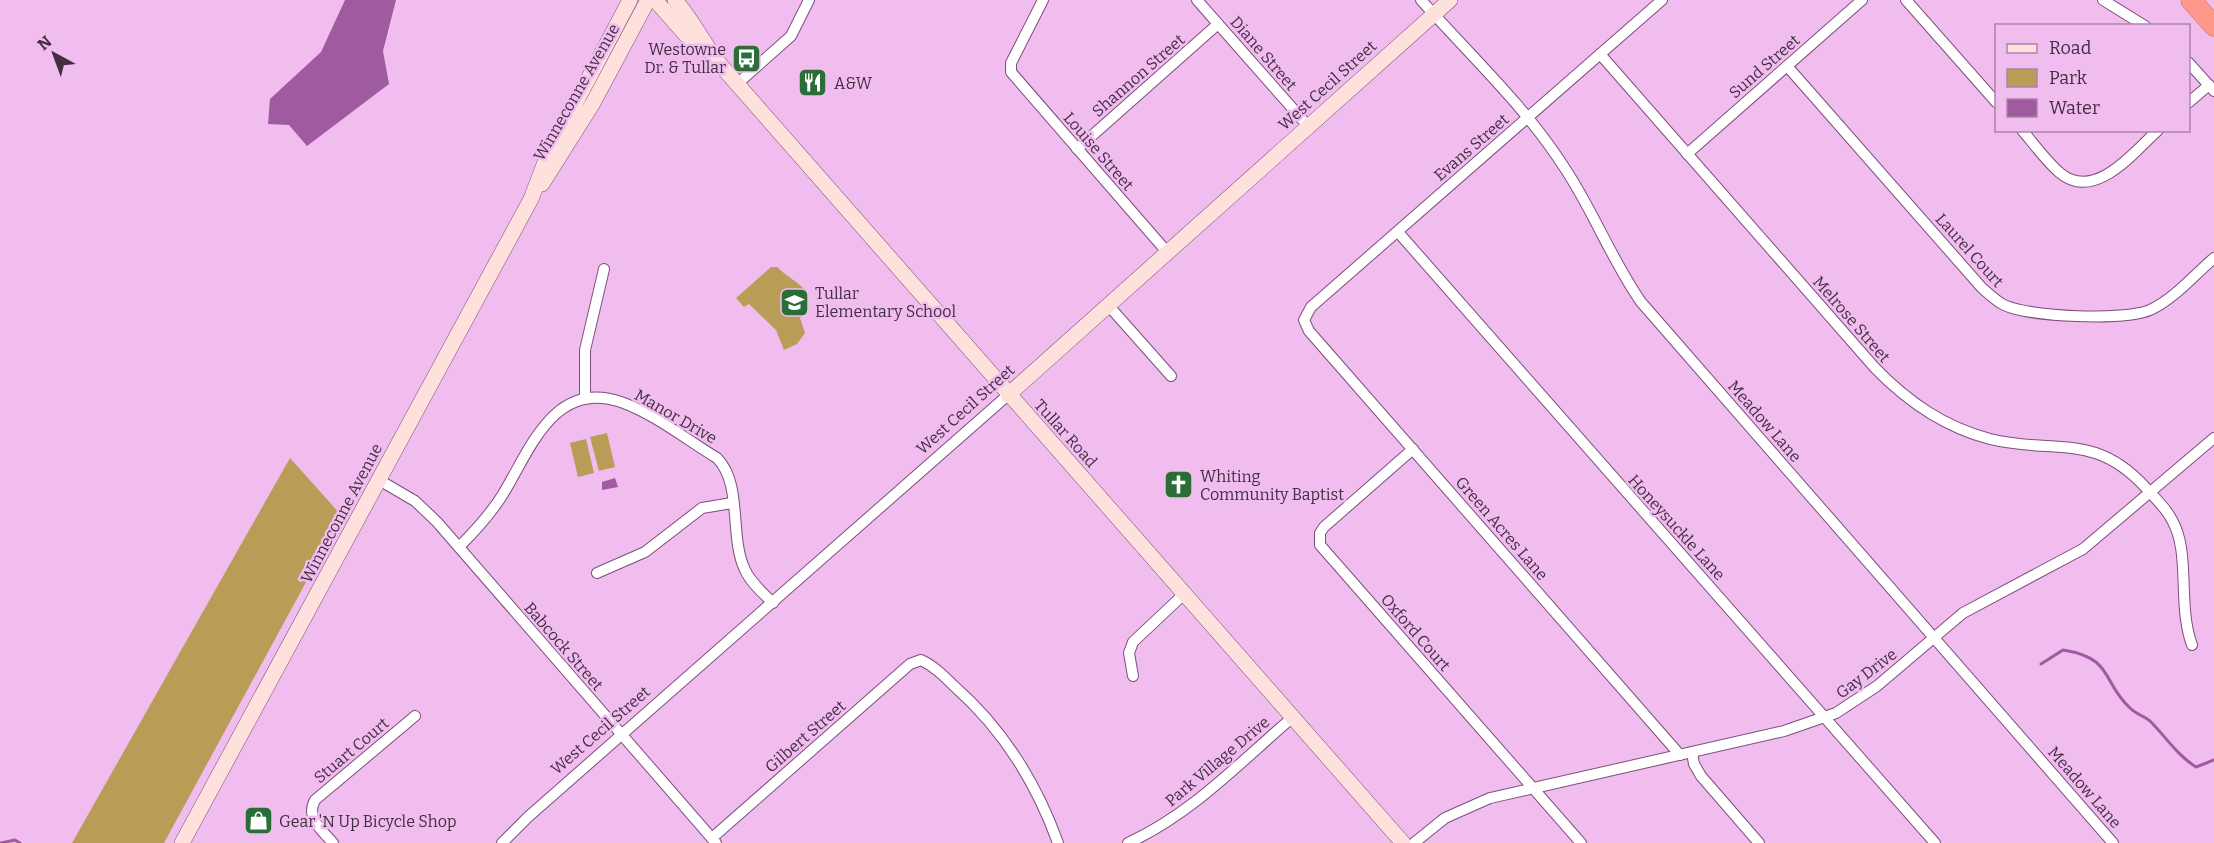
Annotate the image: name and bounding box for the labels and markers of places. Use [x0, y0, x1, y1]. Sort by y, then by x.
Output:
place label: Westowne Dr. & Tullar [644, 40, 726, 77]
bus stop icon: Westowne Dr. & Tullar [731, 42, 763, 74]
restaurant icon: A&W [797, 67, 829, 99]
place label: A&W [834, 74, 873, 93]
place label: Tullar Elementary School [815, 284, 956, 321]
school or university icon: Tullar Elementary School [778, 286, 810, 318]
place label: Whiting Community Baptist [1200, 467, 1344, 504]
church icon: Whiting Community Baptist [1163, 469, 1195, 501]
shop icon: Gear 'N Up Bicycle Shop [242, 805, 274, 837]
place label: Gear 'N Up Bicycle Shop [279, 812, 456, 831]

